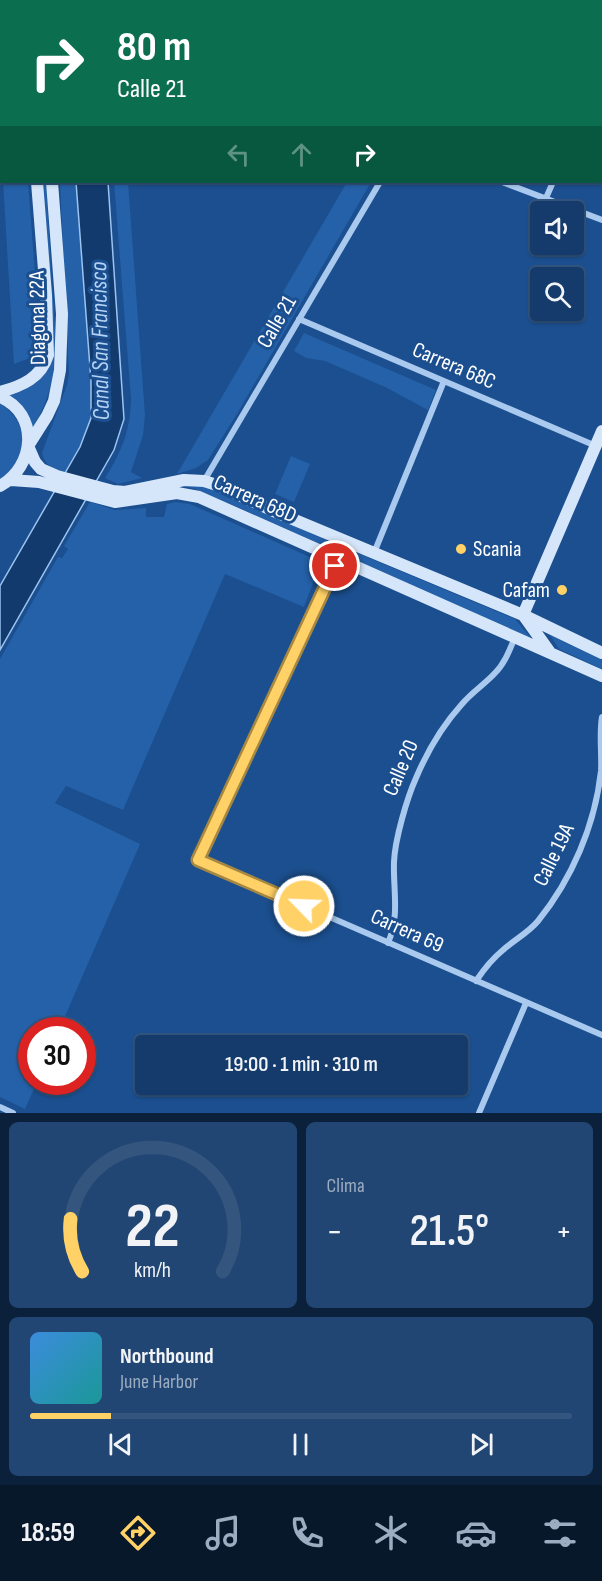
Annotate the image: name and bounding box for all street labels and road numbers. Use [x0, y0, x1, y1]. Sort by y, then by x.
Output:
street label: Diagonal 22A [24, 270, 52, 365]
street label: Calle 21 [251, 291, 303, 353]
street label: Carrera 68C [408, 336, 500, 396]
street label: Carrera 68D [209, 469, 301, 529]
street label: Calle 20 [377, 736, 425, 800]
street label: Calle 19A [527, 819, 581, 891]
street label: Carrera 69 [366, 903, 448, 959]

